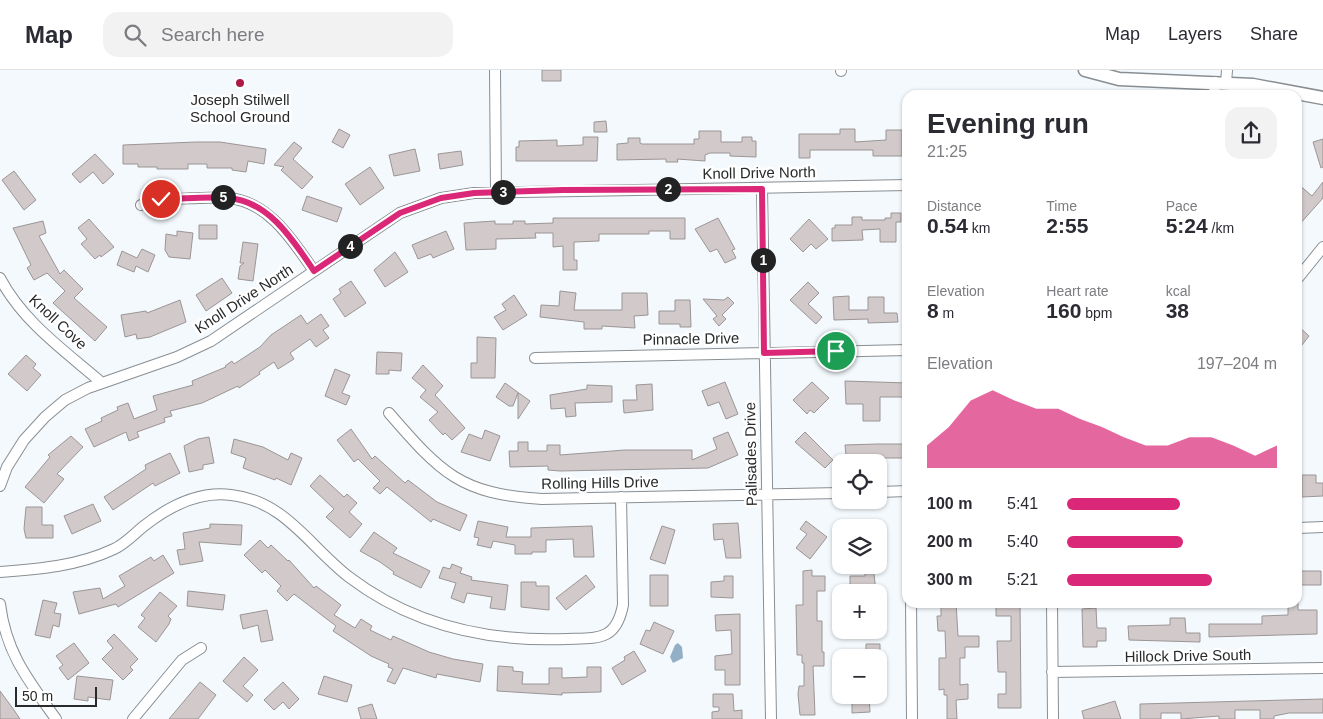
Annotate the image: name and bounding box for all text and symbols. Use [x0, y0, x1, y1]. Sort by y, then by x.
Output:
search box [103, 12, 453, 57]
text: Map [25, 21, 73, 48]
icon: search [121, 21, 149, 49]
text: Search here [161, 24, 265, 45]
text: Map [1105, 24, 1140, 44]
text: Layers [1168, 24, 1222, 44]
text: Share [1250, 24, 1298, 44]
marker: Joseph Stilwell School Ground [234, 77, 246, 89]
place label: Joseph Stilwell School Ground [190, 91, 290, 125]
button: share [1225, 107, 1277, 159]
text: Evening run [927, 108, 1089, 139]
text: 21:25 [927, 143, 967, 160]
street label: Knoll Drive North [702, 163, 816, 182]
pin: 2 [656, 176, 680, 202]
pin [140, 178, 182, 220]
pin: 3 [490, 180, 516, 204]
text: 2 [665, 181, 672, 197]
pin: 5 [210, 184, 236, 210]
text: 3 [500, 184, 507, 200]
icon: check [147, 185, 175, 213]
text: 5 [220, 189, 227, 205]
text: Distance [927, 198, 981, 214]
text: Time [1046, 198, 1077, 214]
text: Pace [1166, 198, 1198, 214]
text: 0.54 [927, 214, 968, 237]
text: 2:55 [1046, 214, 1088, 237]
text: 5:24 [1166, 214, 1208, 237]
text: km [968, 220, 990, 236]
text: /km [1208, 220, 1234, 236]
pin: 4 [338, 234, 362, 258]
text: 4 [347, 238, 354, 254]
pin: 1 [750, 248, 776, 272]
text: 1 [760, 252, 767, 268]
street label: Knoll Drive North [192, 261, 296, 337]
text: Elevation [927, 283, 985, 299]
text: Heart rate [1046, 283, 1109, 299]
text: kcal [1166, 283, 1191, 299]
street label: Knoll Cove [26, 291, 91, 353]
text: 8 [927, 299, 939, 322]
text: 160 [1046, 299, 1081, 322]
text: 38 [1166, 299, 1189, 322]
text: m [939, 305, 954, 321]
text: bpm [1081, 305, 1113, 321]
street label: Pinnacle Drive [642, 329, 739, 348]
pin [815, 330, 857, 372]
icon: arrive [822, 337, 850, 365]
text: Elevation [927, 355, 993, 372]
text: 197–204 m [1197, 355, 1277, 372]
street label: Palisades Drive [741, 402, 760, 506]
map controls [832, 454, 887, 704]
button: locate [832, 454, 887, 509]
street label: Rolling Hills Drive [541, 473, 659, 492]
text: 100 m [927, 495, 972, 512]
text: 5:41 [1007, 495, 1038, 512]
button: layers [832, 519, 887, 574]
text: 200 m [927, 533, 972, 550]
text: 5:40 [1007, 533, 1038, 550]
text: 300 m [927, 571, 972, 588]
text: 5:21 [1007, 571, 1038, 588]
button: + [832, 584, 887, 639]
street label: Hillock Drive South [1124, 646, 1251, 665]
button: − [832, 649, 887, 704]
scale bar [15, 684, 98, 707]
text: 50 m [22, 688, 53, 704]

